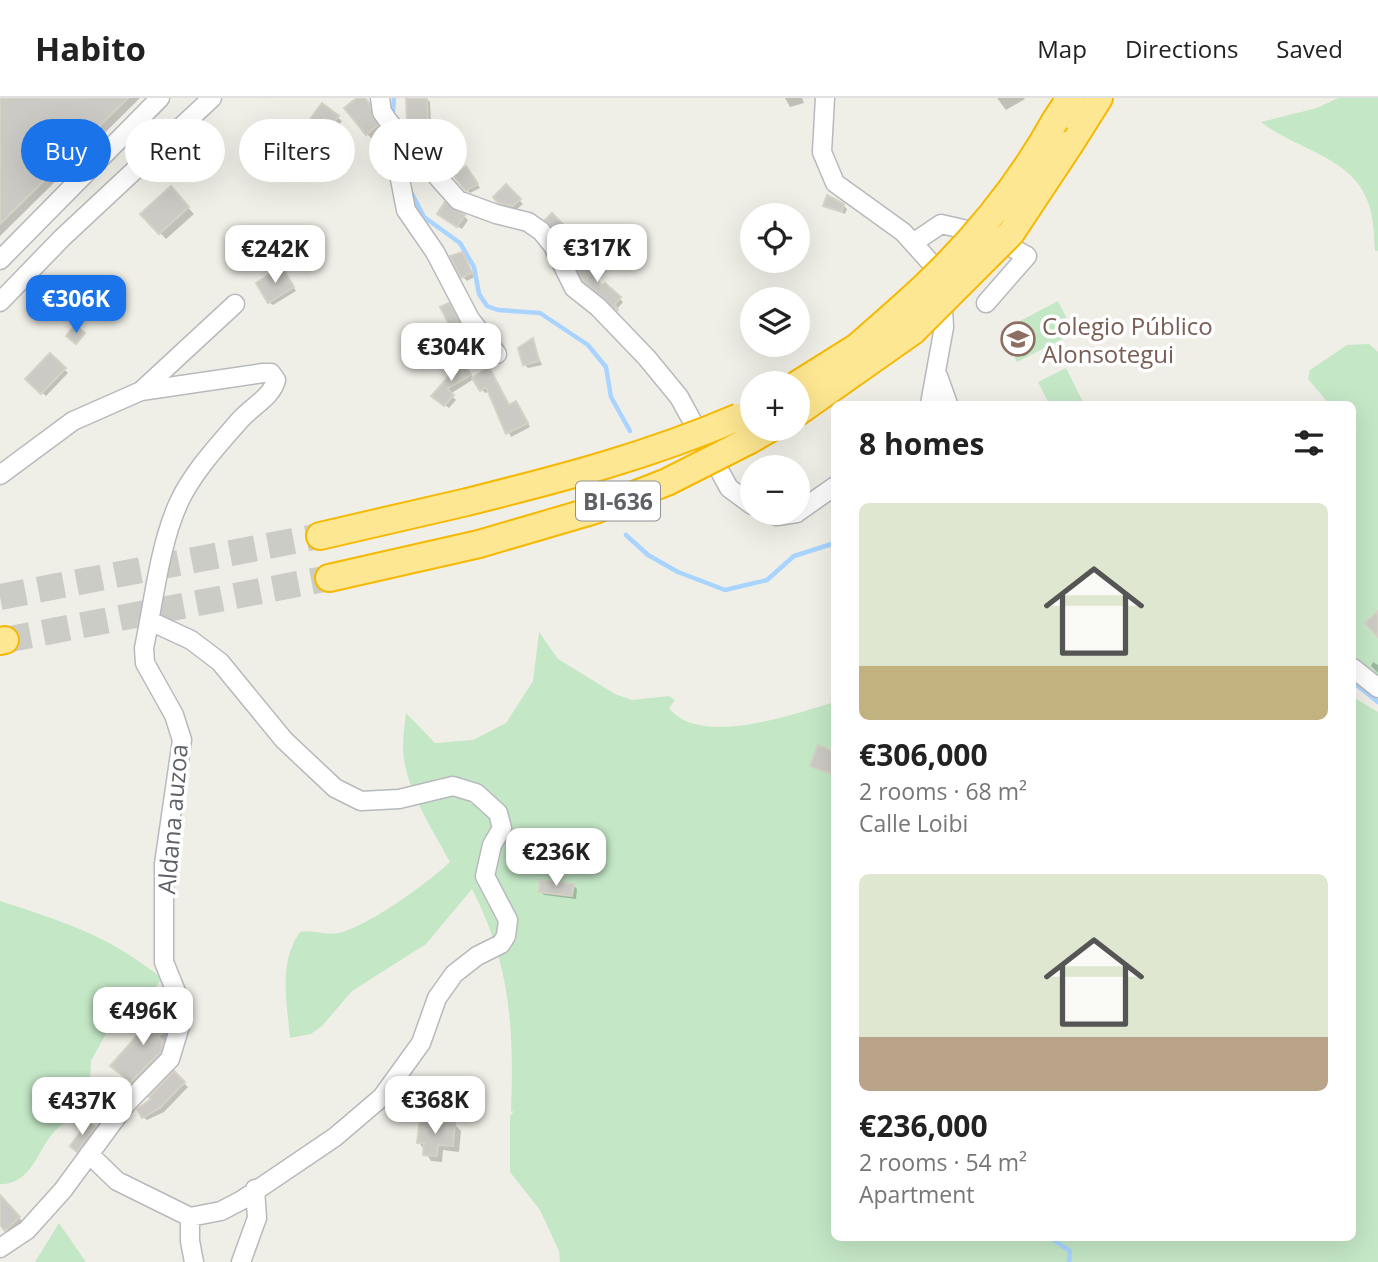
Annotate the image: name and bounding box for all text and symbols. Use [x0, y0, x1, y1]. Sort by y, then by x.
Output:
text: Habito [35, 26, 146, 71]
text: Map [1037, 32, 1087, 65]
text: Directions [1125, 32, 1238, 65]
text: Saved [1276, 32, 1343, 65]
chip: Buy [21, 119, 111, 182]
chip: Rent [125, 119, 225, 182]
chip: Filters [239, 119, 355, 182]
chip: New [369, 119, 467, 182]
map controls [740, 203, 810, 525]
button: locate [740, 203, 810, 273]
pin: €317K [548, 225, 646, 284]
pin: €242K [226, 226, 324, 285]
text: €317K [563, 231, 631, 263]
text: €242K [241, 232, 309, 264]
pin: €306K [27, 275, 125, 335]
text: €306K [42, 282, 110, 314]
button: layers [740, 287, 810, 357]
place label: Colegio Público Alonsotegui [1042, 309, 1213, 370]
school or university icon: Colegio Público Alonsotegui [999, 320, 1037, 358]
pin: €304K [402, 324, 500, 383]
text: €304K [417, 330, 485, 362]
button: + [740, 371, 810, 441]
text: 8 homes [859, 423, 984, 464]
icon: filters [1290, 424, 1328, 462]
button: − [740, 455, 810, 525]
road number: BI-636 [576, 482, 660, 520]
icon: home [1031, 548, 1157, 674]
text: €306,000 [859, 734, 988, 775]
street label: Aldana auzoa [149, 743, 195, 895]
text: 2 rooms · 68 m² [859, 775, 1027, 807]
text: Calle Loibi [859, 807, 968, 839]
pin: €236K [507, 828, 605, 888]
text: €236K [522, 835, 590, 867]
icon: home [1031, 919, 1157, 1045]
pin: €496K [94, 988, 192, 1047]
text: €496K [109, 994, 177, 1026]
pin: €368K [386, 1076, 484, 1136]
pin: €437K [33, 1077, 131, 1137]
text: €368K [401, 1083, 469, 1115]
text: €437K [48, 1084, 116, 1116]
text: €236,000 [859, 1105, 988, 1146]
text: 2 rooms · 54 m² [859, 1146, 1027, 1178]
text: Apartment [859, 1178, 975, 1210]

